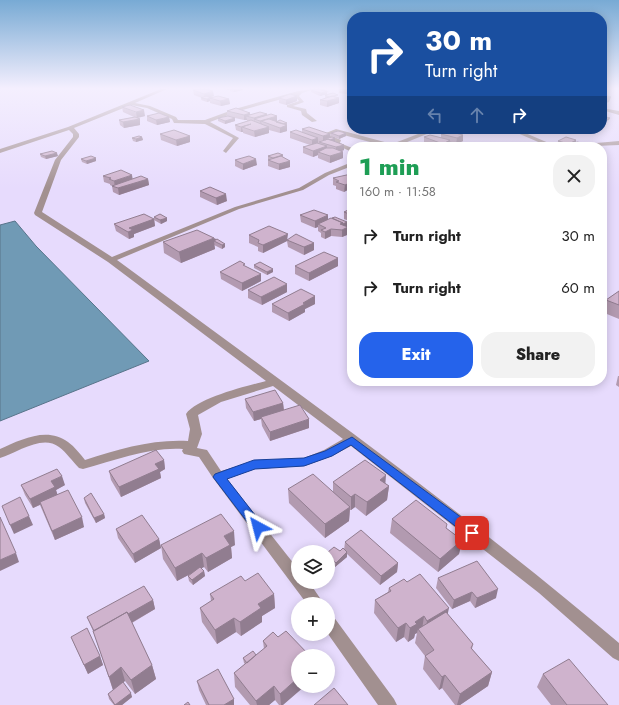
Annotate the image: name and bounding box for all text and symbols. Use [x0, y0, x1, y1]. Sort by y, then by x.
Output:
text: 30 m [425, 20, 492, 61]
icon: right [359, 28, 411, 80]
text: Turn right [425, 58, 497, 84]
icon: left [424, 104, 446, 126]
icon: ahead [466, 104, 488, 126]
icon: right [508, 104, 530, 126]
text: 1 min [359, 149, 420, 184]
button: close [553, 155, 595, 197]
text: 160 m · 11:58 [359, 182, 436, 201]
icon: right [359, 225, 381, 247]
text: Turn right [393, 225, 461, 247]
text: 30 m [562, 225, 595, 247]
icon: right [359, 277, 381, 299]
text: Turn right [393, 277, 461, 299]
text: 60 m [561, 277, 595, 299]
button: Exit [359, 332, 473, 378]
button: Share [481, 332, 595, 378]
position arrow [237, 506, 279, 548]
pin [455, 516, 489, 550]
icon: arrive [461, 522, 483, 544]
map controls [291, 545, 335, 693]
button: layers [291, 545, 335, 589]
button: + [291, 597, 335, 641]
button: − [291, 649, 335, 693]

